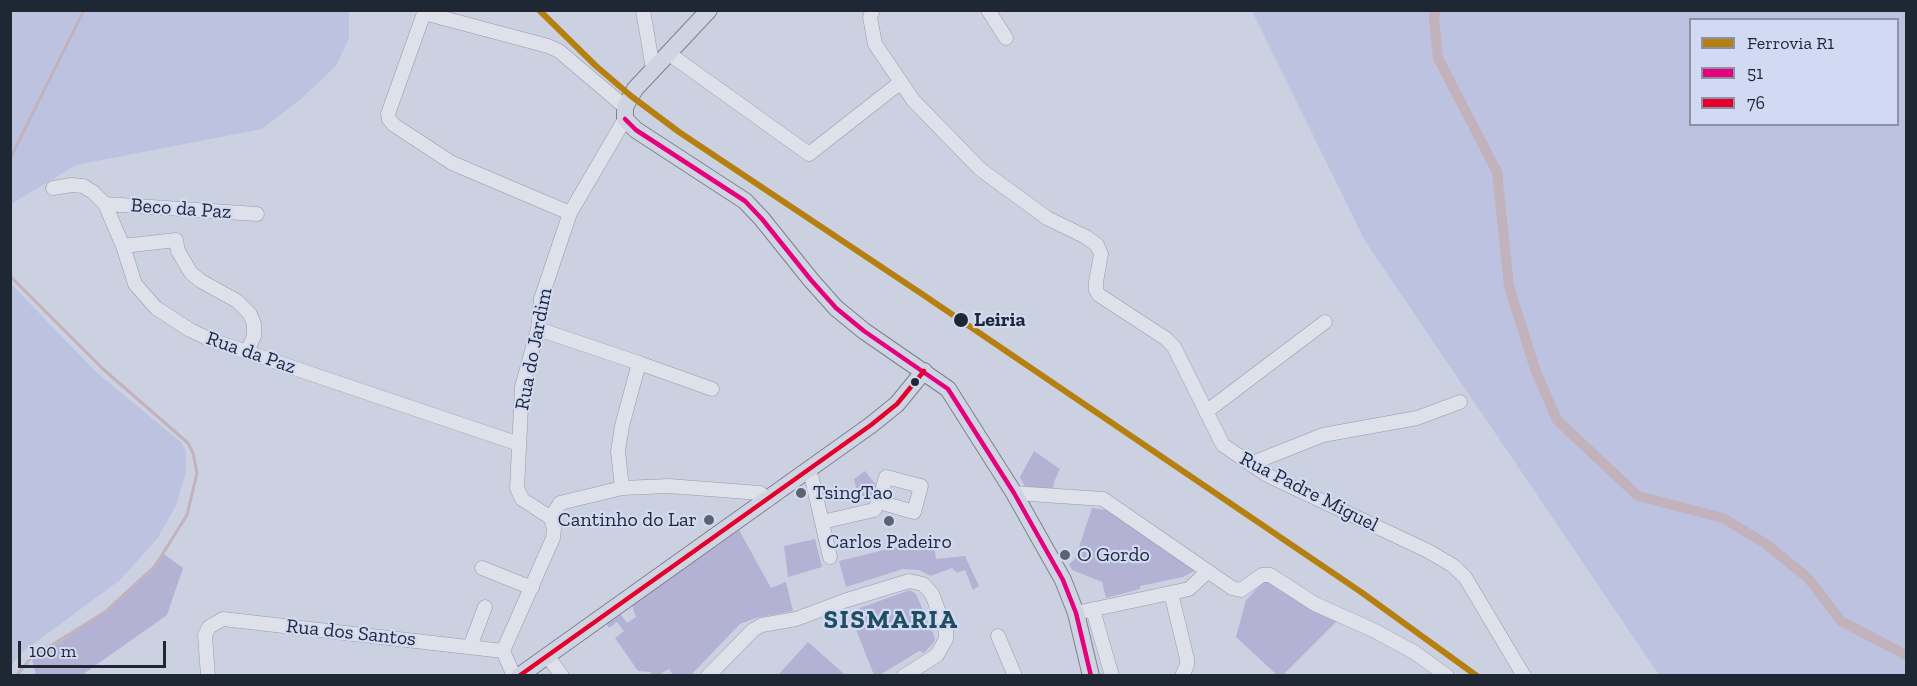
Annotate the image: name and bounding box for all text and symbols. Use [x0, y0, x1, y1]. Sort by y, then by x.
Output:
legend [1689, 18, 1899, 126]
text: Ferrovia R1 [1747, 32, 1834, 54]
text: 51 [1747, 62, 1763, 84]
text: 76 [1747, 92, 1765, 114]
street label: Beco da Paz [130, 194, 232, 224]
street label: Rua do Jardim [510, 286, 558, 412]
place label: Leiria [974, 308, 1026, 332]
marker: Leiria [952, 311, 970, 329]
street label: Rua da Paz [203, 326, 299, 380]
unlabelled marker [909, 376, 921, 388]
street label: Rua Padre Miguel [1236, 447, 1382, 537]
place label: TsingTao [813, 481, 893, 505]
marker: TsingTao [794, 486, 808, 500]
place label: Cantinho do Lar [558, 508, 697, 532]
marker: Cantinho do Lar [702, 513, 716, 527]
marker: Carlos Padeiro [882, 514, 896, 528]
place label: Carlos Padeiro [826, 530, 952, 554]
place label: O Gordo [1077, 543, 1150, 567]
marker: O Gordo [1058, 548, 1072, 562]
district label: SISMARIA [824, 605, 958, 637]
street label: Rua dos Santos [285, 614, 417, 652]
scale bar [21, 629, 170, 667]
text: 100 m [29, 640, 76, 662]

